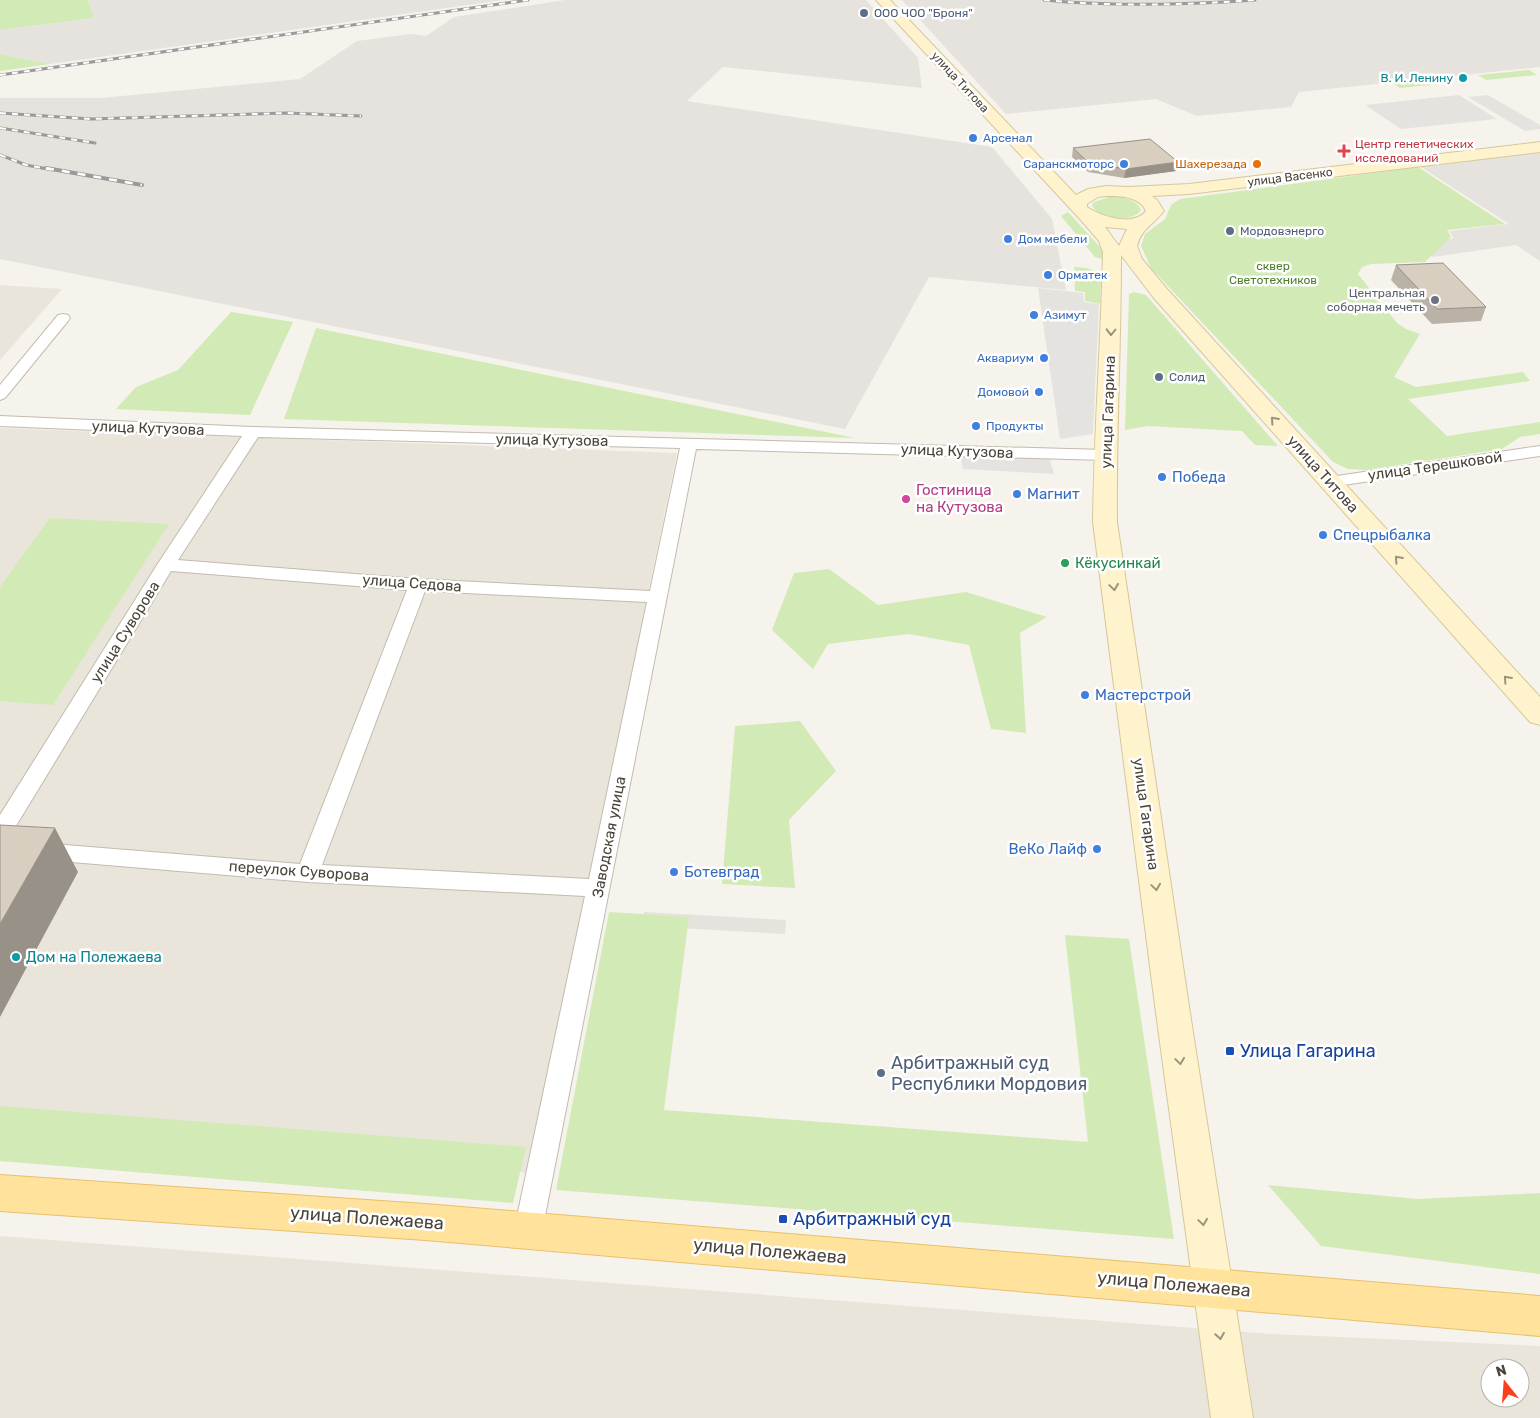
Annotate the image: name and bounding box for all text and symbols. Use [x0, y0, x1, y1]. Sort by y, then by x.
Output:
place label: ООО ЧОО "Броня" [874, 6, 973, 20]
marker: ООО ЧОО "Броня" [858, 7, 870, 19]
street label: улица Титова [928, 49, 992, 115]
place label: В. И. Ленину [1381, 71, 1453, 85]
marker: В. И. Ленину [1457, 72, 1469, 84]
place label: Арсенал [983, 131, 1032, 145]
marker: Арсенал [967, 132, 979, 144]
place label: Центр генетических исследований [1355, 137, 1474, 165]
marker: Центр генетических исследований [1337, 144, 1351, 158]
place label: Саранскмоторс [1023, 157, 1114, 171]
place label: Шахерезада [1175, 157, 1247, 171]
marker: Саранскмоторс [1118, 158, 1130, 170]
marker: Шахерезада [1251, 158, 1263, 170]
street label: улица Васенко [1247, 165, 1334, 189]
place label: Мордовэнерго [1240, 224, 1324, 238]
marker: Мордовэнерго [1224, 225, 1236, 237]
place label: Дом мебели [1018, 232, 1087, 246]
marker: Дом мебели [1002, 233, 1014, 245]
park label: сквер Светотехников [1229, 259, 1317, 287]
place label: Орматек [1058, 268, 1108, 282]
marker: Орматек [1042, 269, 1054, 281]
place label: Центральная соборная мечеть [1327, 286, 1425, 314]
marker: Центральная соборная мечеть [1429, 294, 1441, 306]
place label: Азимут [1044, 308, 1086, 322]
marker: Азимут [1028, 309, 1040, 321]
one-way arrow [1106, 328, 1116, 336]
place label: Аквариум [977, 351, 1034, 365]
marker: Аквариум [1038, 352, 1050, 364]
street label: улица Гагарина [1097, 355, 1119, 469]
place label: Солид [1169, 370, 1205, 384]
marker: Солид [1153, 371, 1165, 383]
place label: Домовой [978, 385, 1029, 399]
marker: Домовой [1033, 386, 1045, 398]
street label: улица Кутузова [91, 417, 205, 439]
one-way arrow [1271, 417, 1280, 426]
place label: Продукты [986, 419, 1043, 433]
marker: Продукты [970, 420, 982, 432]
street label: улица Кутузова [495, 430, 609, 450]
street label: улица Титова [1284, 432, 1362, 516]
street label: улица Кутузова [900, 440, 1014, 462]
street label: улица Терешковой [1367, 448, 1503, 484]
place label: Победа [1172, 468, 1226, 486]
marker: Победа [1156, 471, 1168, 483]
place label: Гостиница на Кутузова [916, 481, 1003, 516]
place label: Магнит [1027, 485, 1080, 503]
marker: Магнит [1011, 488, 1023, 500]
marker: Гостиница на Кутузова [900, 493, 912, 505]
place label: Спецрыбалка [1333, 526, 1431, 544]
marker: Спецрыбалка [1317, 529, 1329, 541]
place label: Кёкусинкай [1075, 554, 1161, 572]
one-way arrow [1395, 555, 1404, 564]
marker: Кёкусинкай [1059, 557, 1071, 569]
street label: улица Седова [362, 571, 462, 595]
street label: улица Суворова [87, 578, 163, 686]
one-way arrow [1109, 583, 1119, 592]
one-way arrow [1504, 675, 1513, 684]
place label: Мастерстрой [1095, 686, 1191, 704]
marker: Мастерстрой [1079, 689, 1091, 701]
street label: улица Гагарина [1129, 757, 1163, 871]
street label: Заводская улица [588, 775, 630, 899]
place label: ВеКо Лайф [1008, 840, 1087, 858]
marker: ВеКо Лайф [1091, 843, 1103, 855]
street label: переулок Суворова [228, 857, 370, 885]
place label: Ботевград [684, 863, 759, 881]
marker: Ботевград [668, 866, 680, 878]
one-way arrow [1150, 883, 1161, 891]
place label: Дом на Полежаева [26, 948, 162, 966]
marker: Дом на Полежаева [10, 951, 22, 963]
place label: Улица Гагарина [1240, 1040, 1376, 1062]
marker: Улица Гагарина [1224, 1045, 1236, 1057]
place label: Арбитражный суд Республики Мордовия [891, 1052, 1087, 1095]
one-way arrow [1174, 1057, 1185, 1065]
marker: Арбитражный суд Республики Мордовия [875, 1067, 887, 1079]
street label: улица Полежаева [289, 1202, 445, 1234]
place label: Арбитражный суд [793, 1208, 951, 1230]
marker: Арбитражный суд [777, 1213, 789, 1225]
one-way arrow [1197, 1218, 1208, 1226]
street label: улица Полежаева [692, 1233, 848, 1269]
street label: улица Полежаева [1096, 1266, 1252, 1302]
one-way arrow [1214, 1331, 1224, 1340]
north arrow [1480, 1358, 1530, 1408]
text: N [1494, 1361, 1509, 1381]

